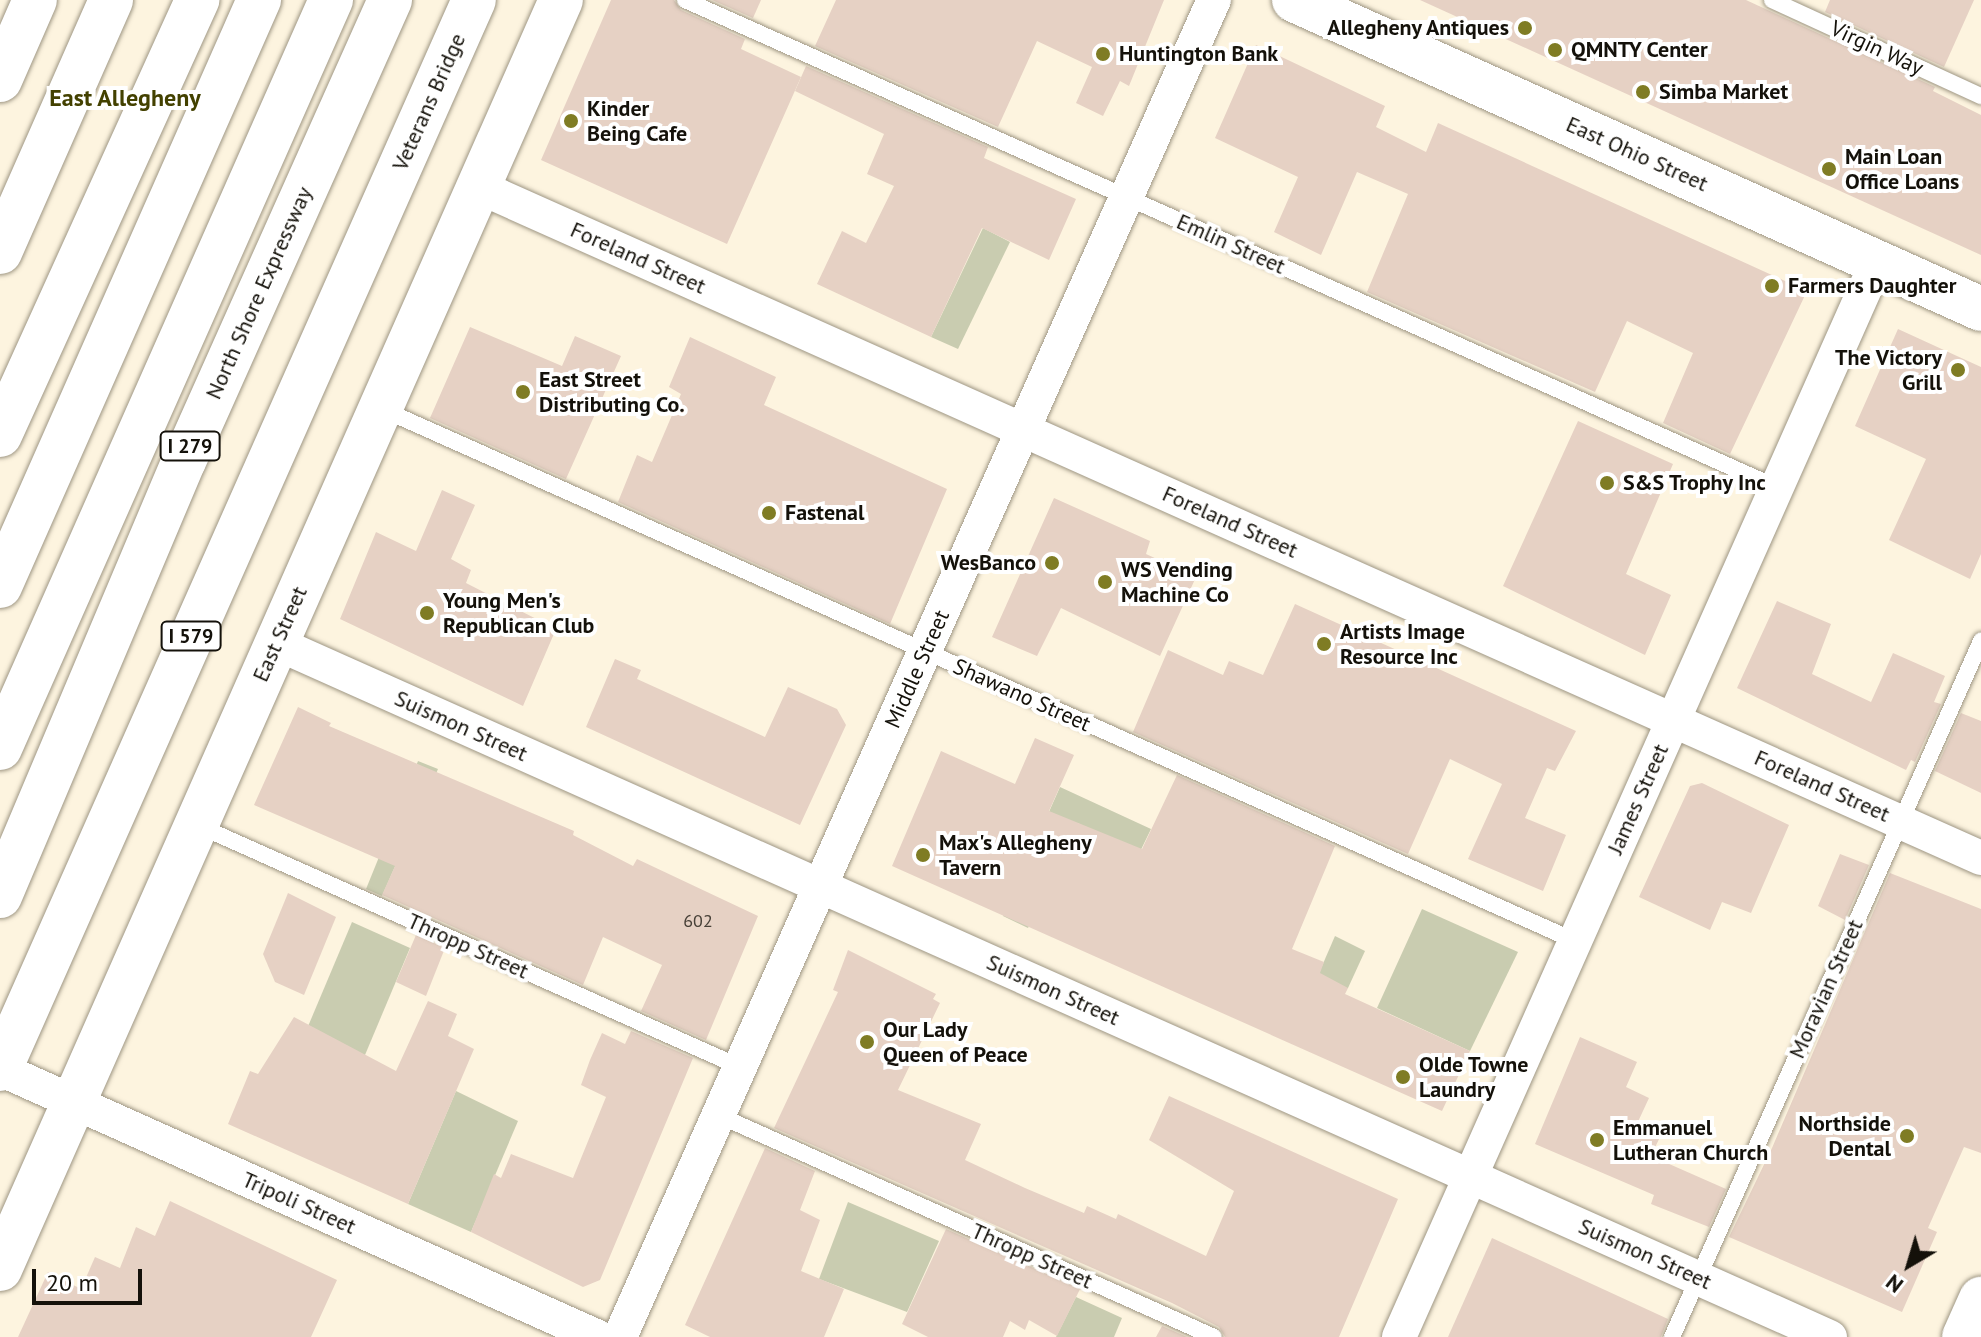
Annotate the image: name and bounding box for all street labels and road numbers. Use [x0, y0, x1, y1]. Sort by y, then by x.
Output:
street label: Virgin Way [1826, 15, 1928, 81]
street label: Veterans Bridge [387, 29, 471, 175]
street label: East Ohio Street [1562, 111, 1712, 197]
street label: North Shore Expressway [200, 183, 318, 403]
street label: Emlin Street [1173, 208, 1289, 280]
street label: Foreland Street [566, 216, 710, 300]
road number: I 279 [158, 430, 222, 462]
street label: Foreland Street [1158, 480, 1302, 564]
street label: East Street [247, 582, 313, 686]
street label: Middle Street [879, 606, 955, 732]
road number: I 579 [159, 620, 223, 652]
street label: Shawano Street [949, 653, 1095, 737]
street label: Suismon Street [391, 685, 531, 767]
street label: James Street [1602, 740, 1674, 858]
street label: Foreland Street [1750, 744, 1894, 828]
street label: Thropp Street [404, 908, 532, 984]
street label: Moravian Street [1784, 916, 1868, 1062]
street label: Suismon Street [983, 949, 1123, 1031]
street label: Tripoli Street [238, 1166, 360, 1240]
street label: Suismon Street [1575, 1213, 1715, 1295]
street label: Thropp Street [968, 1218, 1096, 1294]

